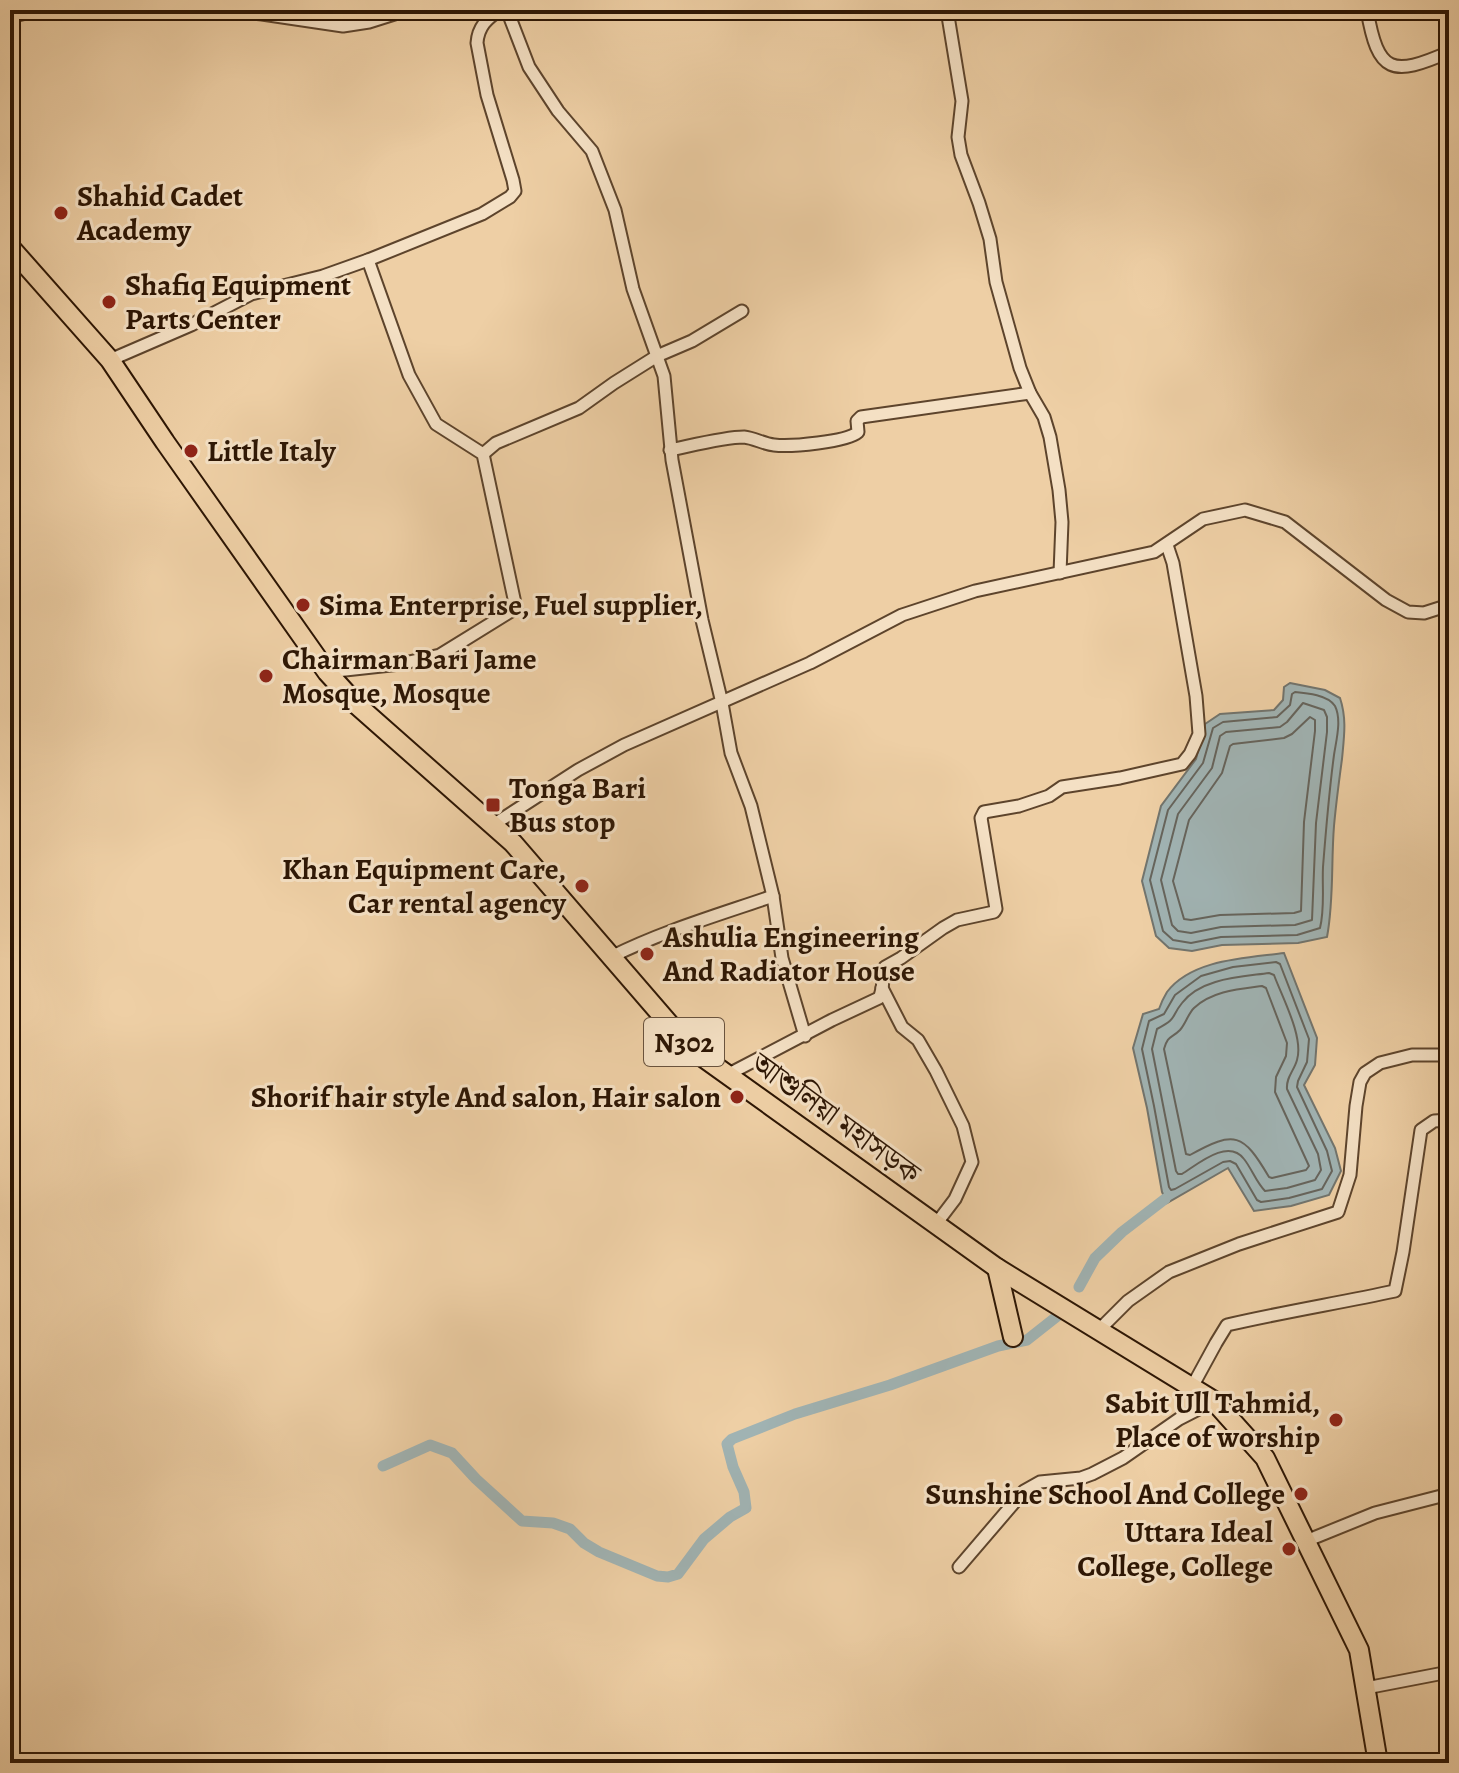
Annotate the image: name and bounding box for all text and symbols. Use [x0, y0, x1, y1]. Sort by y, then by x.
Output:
place label: Shahid Cadet Academy [76, 176, 243, 250]
marker: Shahid Cadet Academy [52, 204, 70, 222]
place label: Shafiq Equipment Parts Center [125, 265, 351, 339]
marker: Shafiq Equipment Parts Center [100, 293, 118, 311]
place label: Little Italy [207, 431, 337, 471]
marker: Little Italy [182, 442, 200, 460]
place label: Sima Enterprise, Fuel supplier, [319, 585, 703, 625]
marker: Sima Enterprise, Fuel supplier, [294, 596, 312, 614]
place label: Chairman Bari Jame Mosque, Mosque [282, 639, 537, 713]
marker: Chairman Bari Jame Mosque, Mosque [257, 667, 275, 685]
place label: Tonga Bari Bus stop [509, 768, 646, 842]
marker: Tonga Bari Bus stop [484, 796, 502, 814]
place label: Khan Equipment Care, Car rental agency [282, 849, 567, 923]
marker: Khan Equipment Care, Car rental agency [573, 877, 591, 895]
place label: Ashulia Engineering And Radiator House [662, 917, 920, 991]
marker: Ashulia Engineering And Radiator House [638, 945, 656, 963]
road number: N302 [644, 1018, 724, 1066]
street label: আশুলিয়া মহাসড়ক [743, 1043, 929, 1193]
place label: Shorif hair style And salon, Hair salon [251, 1077, 721, 1117]
marker: Shorif hair style And salon, Hair salon [728, 1088, 746, 1106]
place label: Sabit Ull Tahmid, Place of worship [1105, 1383, 1320, 1457]
marker: Sabit Ull Tahmid, Place of worship [1327, 1411, 1345, 1429]
place label: Sunshine School And College [925, 1474, 1285, 1514]
marker: Sunshine School And College [1292, 1485, 1310, 1503]
place label: Uttara Ideal College, College [1077, 1512, 1273, 1586]
marker: Uttara Ideal College, College [1280, 1540, 1298, 1558]

